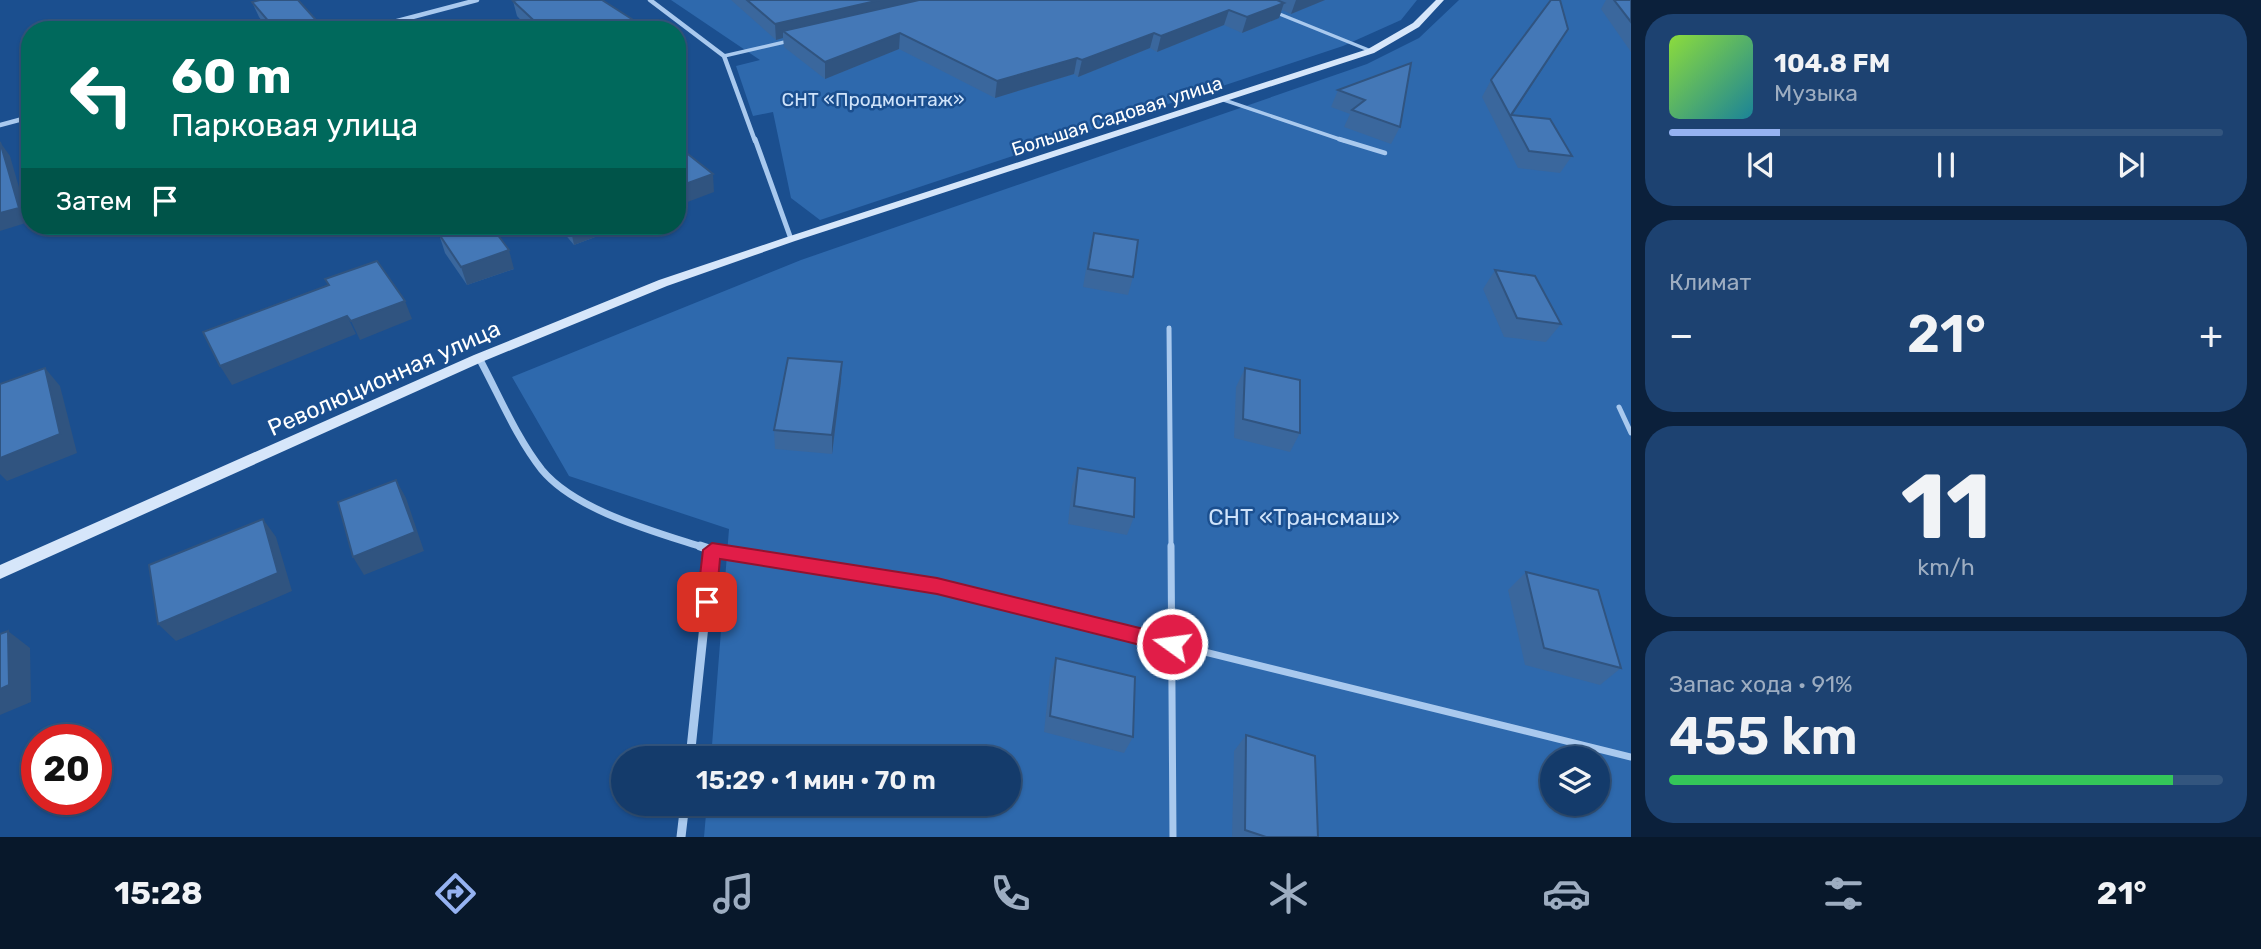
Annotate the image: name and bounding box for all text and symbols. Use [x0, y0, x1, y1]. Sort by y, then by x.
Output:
text: 60 m [171, 47, 292, 105]
text: 104.8 FM [1774, 48, 1890, 79]
icon: left [56, 49, 147, 140]
street label: Большая Садовая улица [1009, 71, 1225, 161]
text: Музыка [1774, 79, 1858, 107]
park label: СНТ «Продмонтаж» [781, 88, 965, 111]
text: Парковая улица [171, 106, 418, 144]
icon: previous [1742, 146, 1780, 184]
icon: pause [1927, 146, 1965, 184]
icon: next [2112, 146, 2150, 184]
icon: arrive [146, 182, 184, 220]
text: Затем [56, 186, 132, 217]
text: Климат [1669, 268, 1751, 296]
text: 21° [1907, 303, 1986, 365]
text: − [1669, 312, 1694, 358]
text: + [2199, 312, 2223, 358]
street label: Революционная улица [263, 314, 505, 442]
text: 11 [1901, 453, 1991, 561]
park label: СНТ «Трансмаш» [1208, 503, 1400, 531]
text: km/h [1917, 553, 1975, 581]
pin [677, 572, 737, 632]
icon: arrive [688, 583, 726, 621]
position arrow [1135, 607, 1209, 681]
text: Запас хода · 91% [1669, 670, 1853, 698]
text: 455 km [1669, 705, 1858, 767]
speed limit sign: 20 [21, 724, 112, 815]
map controls [1540, 746, 1610, 816]
button: layers [1540, 746, 1610, 816]
text: 15:29 · 1 мин · 70 m [696, 765, 936, 796]
icon: directions [431, 869, 480, 918]
icon: music [709, 869, 758, 918]
icon: phone [986, 869, 1035, 918]
icon: climate [1264, 869, 1313, 918]
icon: car [1542, 869, 1591, 918]
icon: filters [1819, 869, 1868, 918]
text: 15:28 [114, 874, 203, 912]
text: 21° [2097, 874, 2147, 912]

